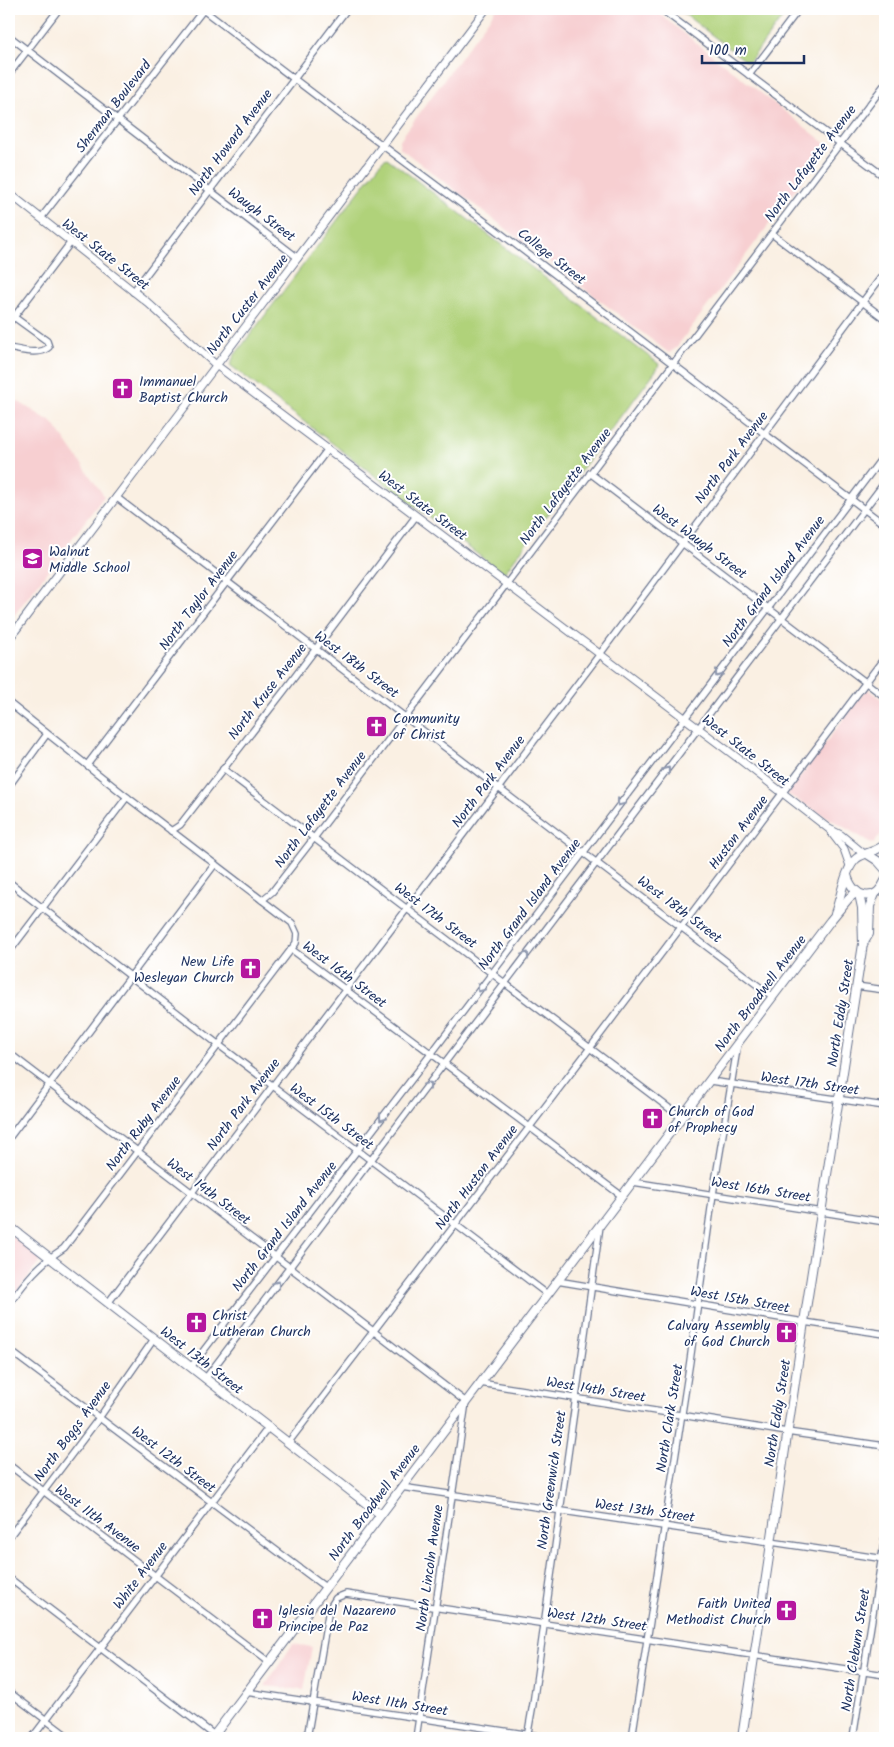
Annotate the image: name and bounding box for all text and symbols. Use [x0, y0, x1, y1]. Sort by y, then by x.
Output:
scale bar [702, 32, 804, 64]
text: 100 m [709, 39, 747, 63]
street label: Sherman Boulevard [70, 55, 158, 158]
street label: North Howard Avenue [183, 84, 279, 201]
street label: North Lafayette Avenue [759, 100, 863, 227]
street label: Waugh Street [223, 182, 300, 248]
street label: West State Street [57, 213, 155, 297]
street label: College Street [512, 223, 591, 291]
street label: North Custer Avenue [201, 249, 295, 360]
place label: Immanuel Baptist Church [139, 371, 228, 409]
church icon: Immanuel Baptist Church [111, 377, 135, 401]
street label: North Park Avenue [690, 406, 774, 509]
street label: North Lafayette Avenue [514, 423, 618, 550]
street label: West State Street [373, 465, 472, 547]
street label: West Waugh Street [647, 499, 752, 585]
street label: North Grand Island Avenue [717, 510, 831, 652]
place label: Walnut Middle School [49, 541, 131, 579]
street label: North Taylor Avenue [154, 545, 244, 655]
school or university icon: Walnut Middle School [21, 547, 45, 571]
street label: West 18th Street [309, 626, 404, 704]
street label: North Kruse Avenue [223, 638, 313, 745]
one-way arrow [716, 668, 724, 677]
place label: Community of Christ [393, 708, 460, 746]
street label: West State Street [697, 709, 795, 793]
church icon: Community of Christ [365, 714, 389, 738]
street label: North Park Avenue [447, 730, 531, 833]
street label: North Lafayette Avenue [269, 746, 373, 873]
one-way arrow [661, 766, 670, 776]
street label: Huston Avenue [703, 790, 775, 874]
one-way arrow [618, 797, 626, 806]
street label: North Grand Island Avenue [473, 833, 587, 975]
street label: West 18th Street [632, 871, 727, 949]
street label: West 17th Street [389, 877, 482, 955]
street label: North Broadwell Avenue [709, 930, 813, 1057]
street label: West 16th Street [298, 936, 392, 1014]
place label: New Life Wesleyan Church [134, 951, 235, 989]
one-way arrow [520, 951, 529, 961]
church icon: New Life Wesleyan Church [238, 957, 262, 981]
street label: North Eddy Street [822, 957, 860, 1069]
one-way arrow [478, 983, 486, 992]
street label: North Park Avenue [202, 1053, 286, 1156]
street label: West 17th Street [759, 1066, 861, 1102]
street label: North Ruby Avenue [101, 1071, 187, 1176]
street label: West 15th Street [285, 1078, 378, 1156]
one-way arrow [422, 1081, 431, 1091]
place label: Church of God of Prophecy [668, 1101, 755, 1139]
church icon: Church of God of Prophecy [640, 1107, 664, 1131]
one-way arrow [379, 1112, 388, 1122]
street label: North Huston Avenue [430, 1120, 524, 1235]
street label: West 14th Street [162, 1153, 256, 1231]
street label: North Grand Island Avenue [227, 1156, 343, 1297]
street label: West 16th Street [710, 1171, 813, 1209]
one-way arrow [271, 1280, 280, 1290]
street label: West 15th Street [689, 1280, 792, 1320]
place label: Christ Lutheran Church [212, 1305, 311, 1343]
church icon: Christ Lutheran Church [184, 1311, 208, 1335]
place label: Calvary Assembly of God Church [667, 1315, 770, 1353]
street label: West 13th Street [155, 1321, 248, 1401]
church icon: Calvary Assembly of God Church [774, 1321, 798, 1345]
street label: North Eddy Street [759, 1357, 797, 1469]
street label: North Clark Street [651, 1362, 690, 1474]
street label: West 14th Street [545, 1371, 648, 1409]
street label: North Boggs Avenue [29, 1376, 117, 1487]
street label: North Greenwich Street [531, 1409, 573, 1551]
street label: West 12th Street [127, 1421, 221, 1499]
street label: North Broadwell Avenue [323, 1439, 427, 1566]
street label: West 11th Avenue [50, 1479, 146, 1559]
street label: West 13th Street [593, 1493, 697, 1529]
street label: North Lincoln Avenue [410, 1503, 450, 1633]
street label: White Avenue [108, 1536, 174, 1614]
street label: North Cleburn Street [835, 1586, 877, 1713]
place label: Faith United Methodist Church [666, 1593, 772, 1631]
church icon: Faith United Methodist Church [775, 1599, 799, 1623]
place label: Iglesia del Nazareno Principe de Paz [278, 1600, 396, 1638]
street label: West 12th Street [545, 1602, 649, 1638]
church icon: Iglesia del Nazareno Principe de Paz [250, 1606, 274, 1630]
street label: West 11th Street [350, 1686, 450, 1723]

